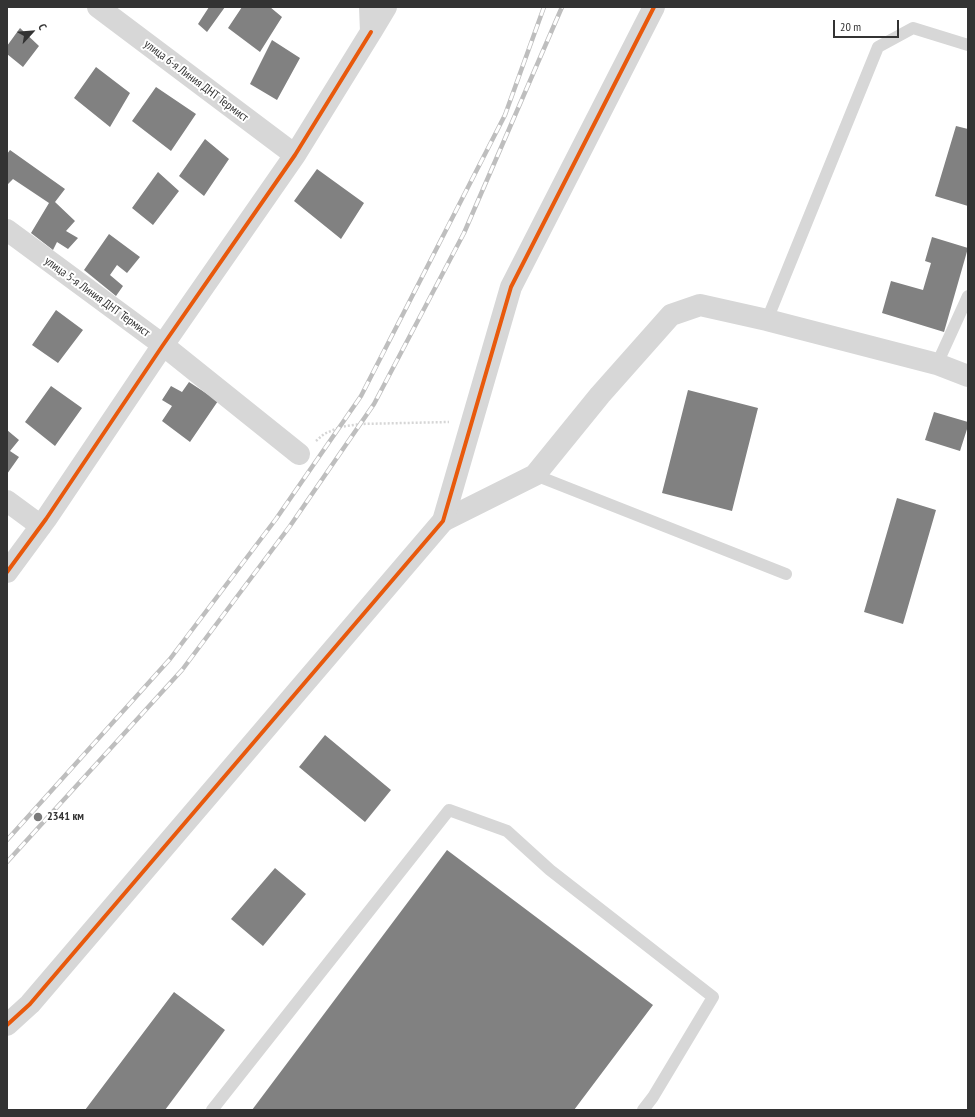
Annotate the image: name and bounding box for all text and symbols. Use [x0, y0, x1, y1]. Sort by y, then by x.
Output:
north arrow [12, 12, 52, 52]
scale bar [835, 12, 901, 38]
text: 20 m [840, 19, 861, 34]
text: С [35, 21, 50, 32]
street label: улица 6-я Линия ДНТ Термист [141, 37, 251, 125]
street label: улица 5-я Линия ДНТ Термист [41, 254, 153, 340]
place label: 2341 км [47, 810, 84, 824]
marker: 2341 км [32, 811, 44, 823]

